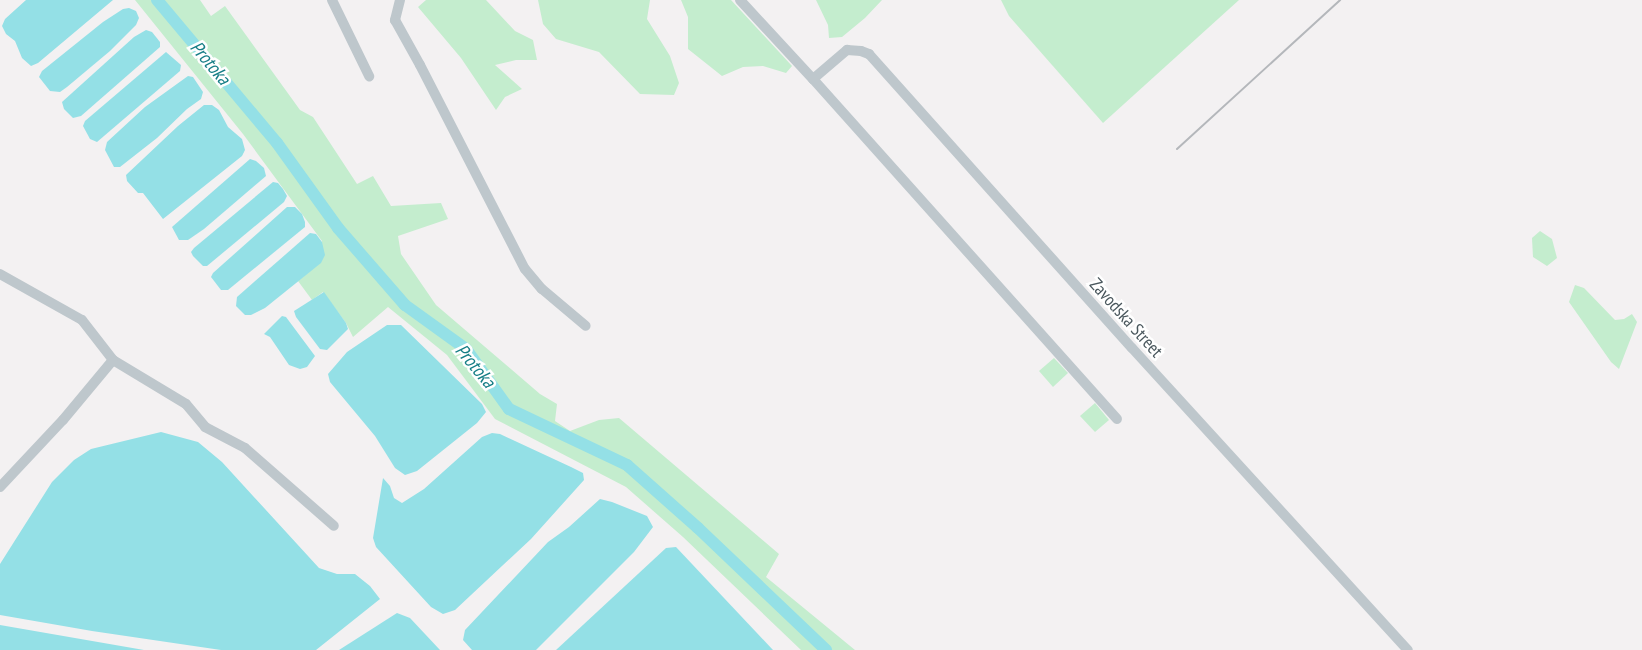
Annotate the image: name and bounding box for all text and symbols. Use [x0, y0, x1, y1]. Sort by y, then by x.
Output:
water label: Protoka [185, 37, 235, 89]
street label: Zavodska Street [1085, 274, 1167, 362]
water label: Protoka [450, 340, 500, 392]

